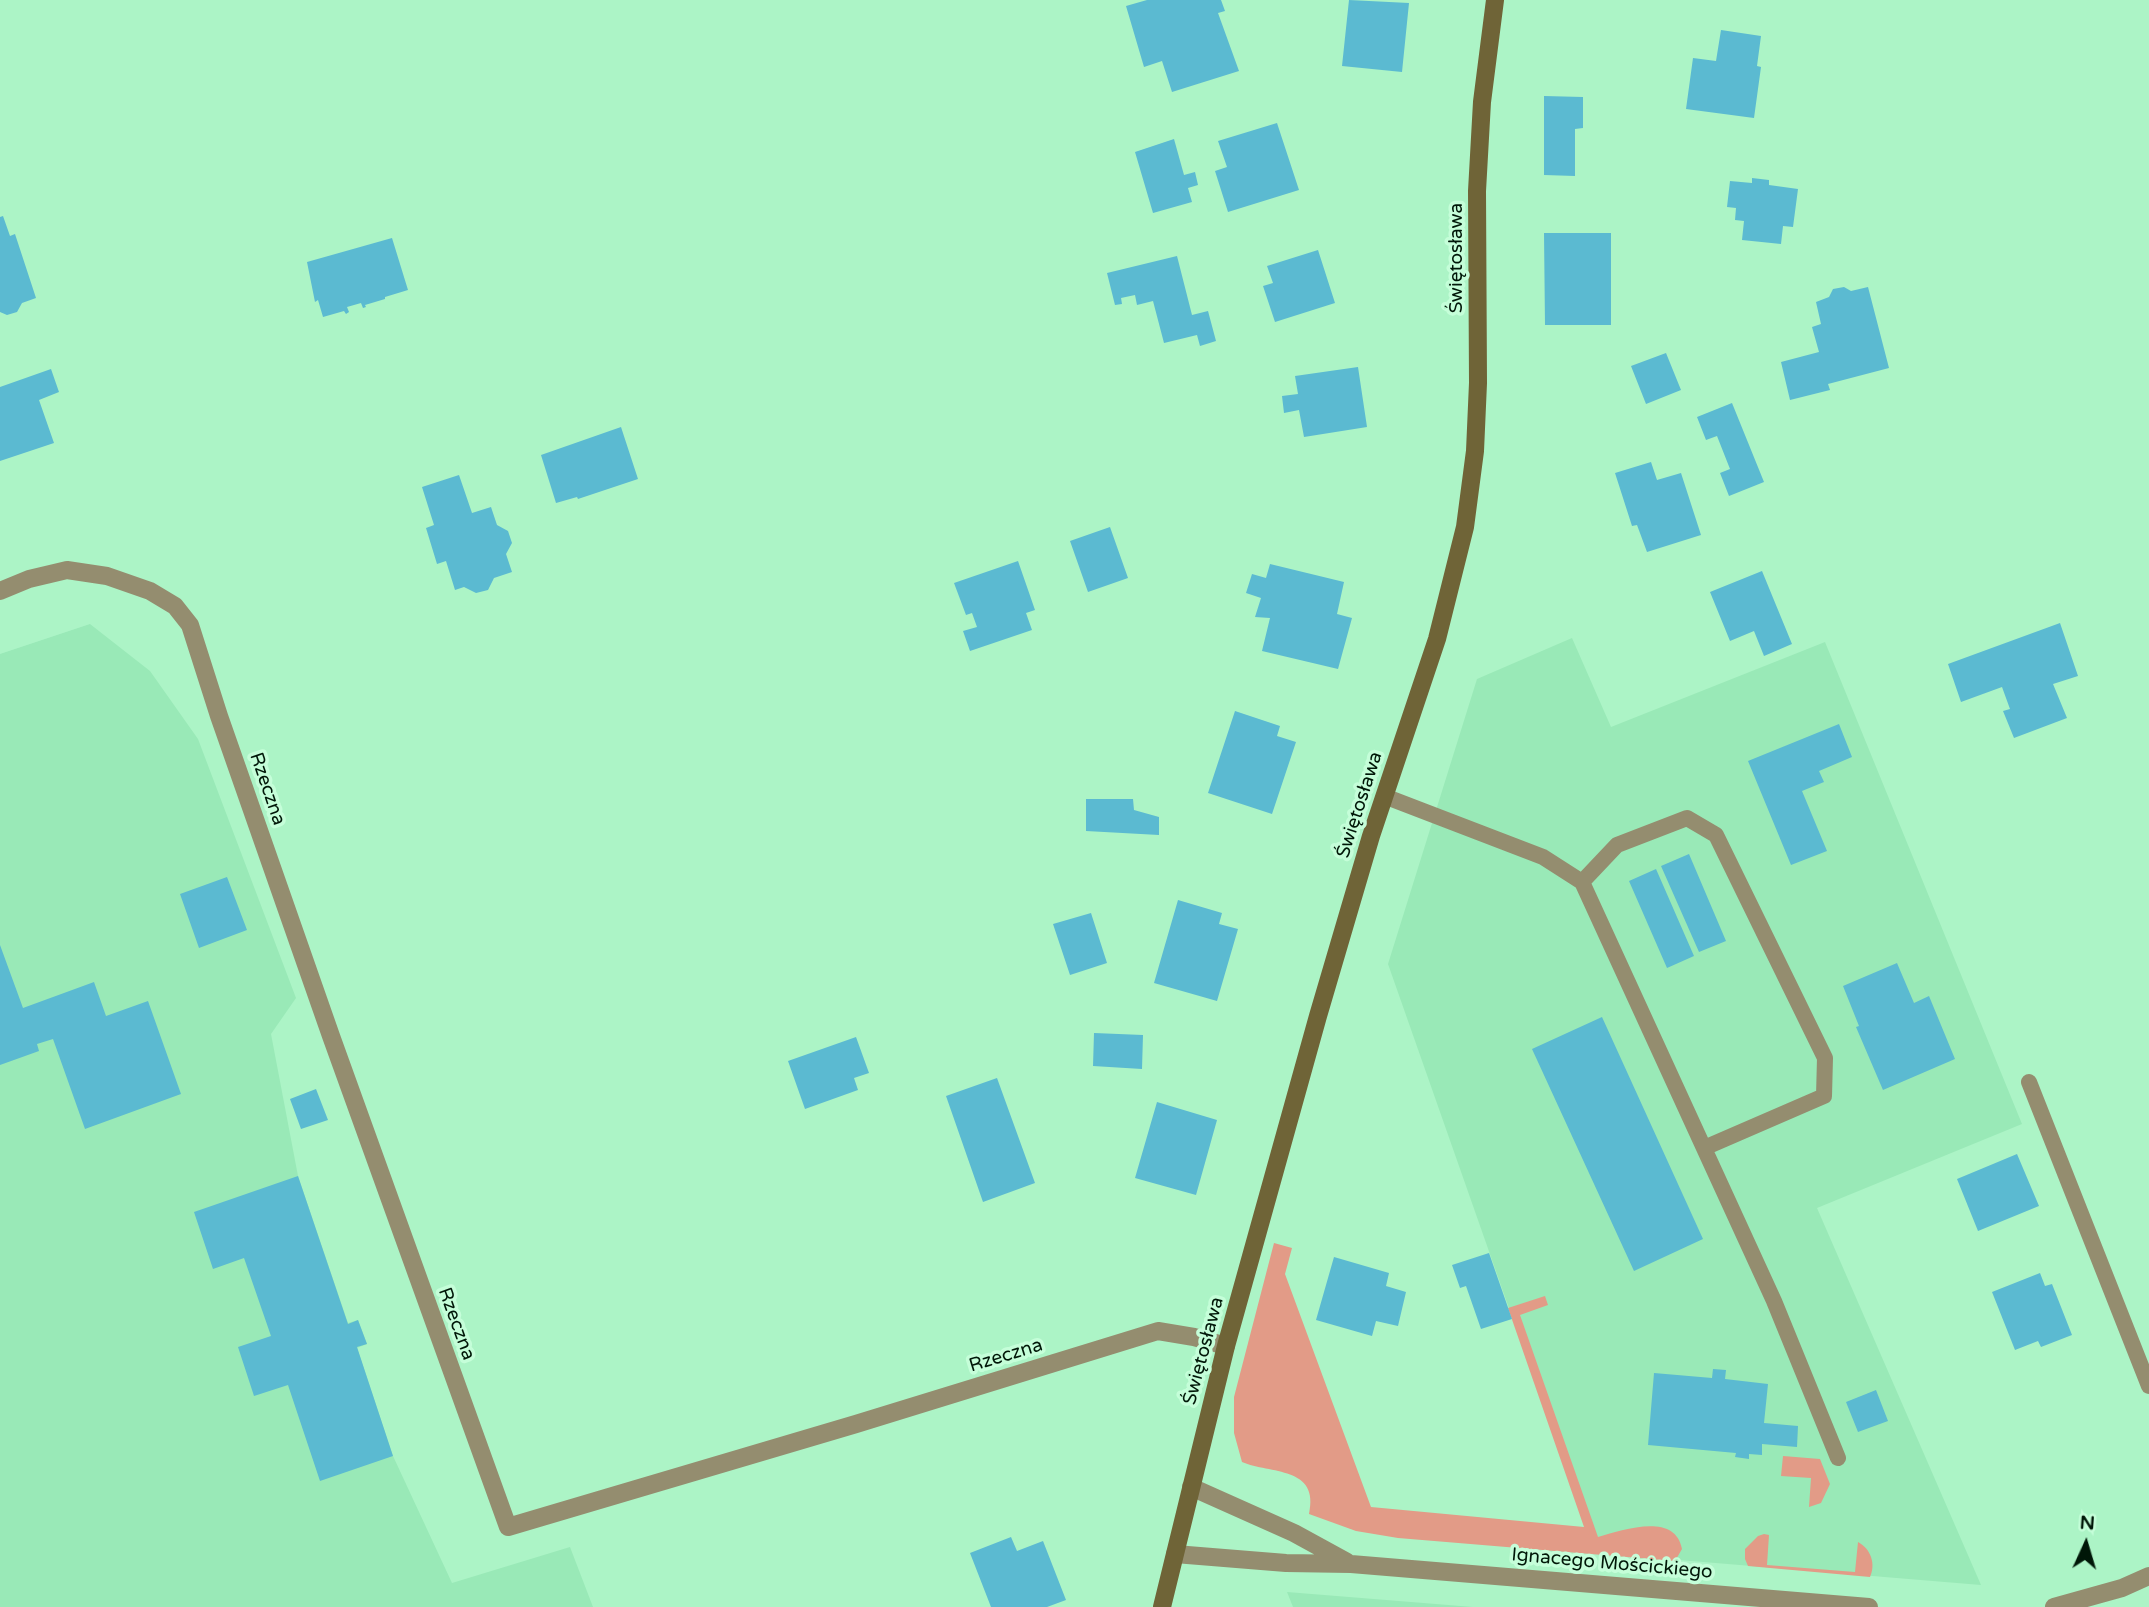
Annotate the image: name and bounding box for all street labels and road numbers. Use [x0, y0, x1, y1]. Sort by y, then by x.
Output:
street label: Świętosława [1446, 203, 1468, 313]
street label: Świętosława [1332, 749, 1388, 861]
street label: Rzeczna [244, 750, 290, 828]
street label: Rzeczna [432, 1285, 480, 1363]
street label: Świętosława [1179, 1295, 1229, 1407]
street label: Rzeczna [967, 1334, 1045, 1378]
street label: Ignacego Mościckiego [1510, 1544, 1714, 1584]

